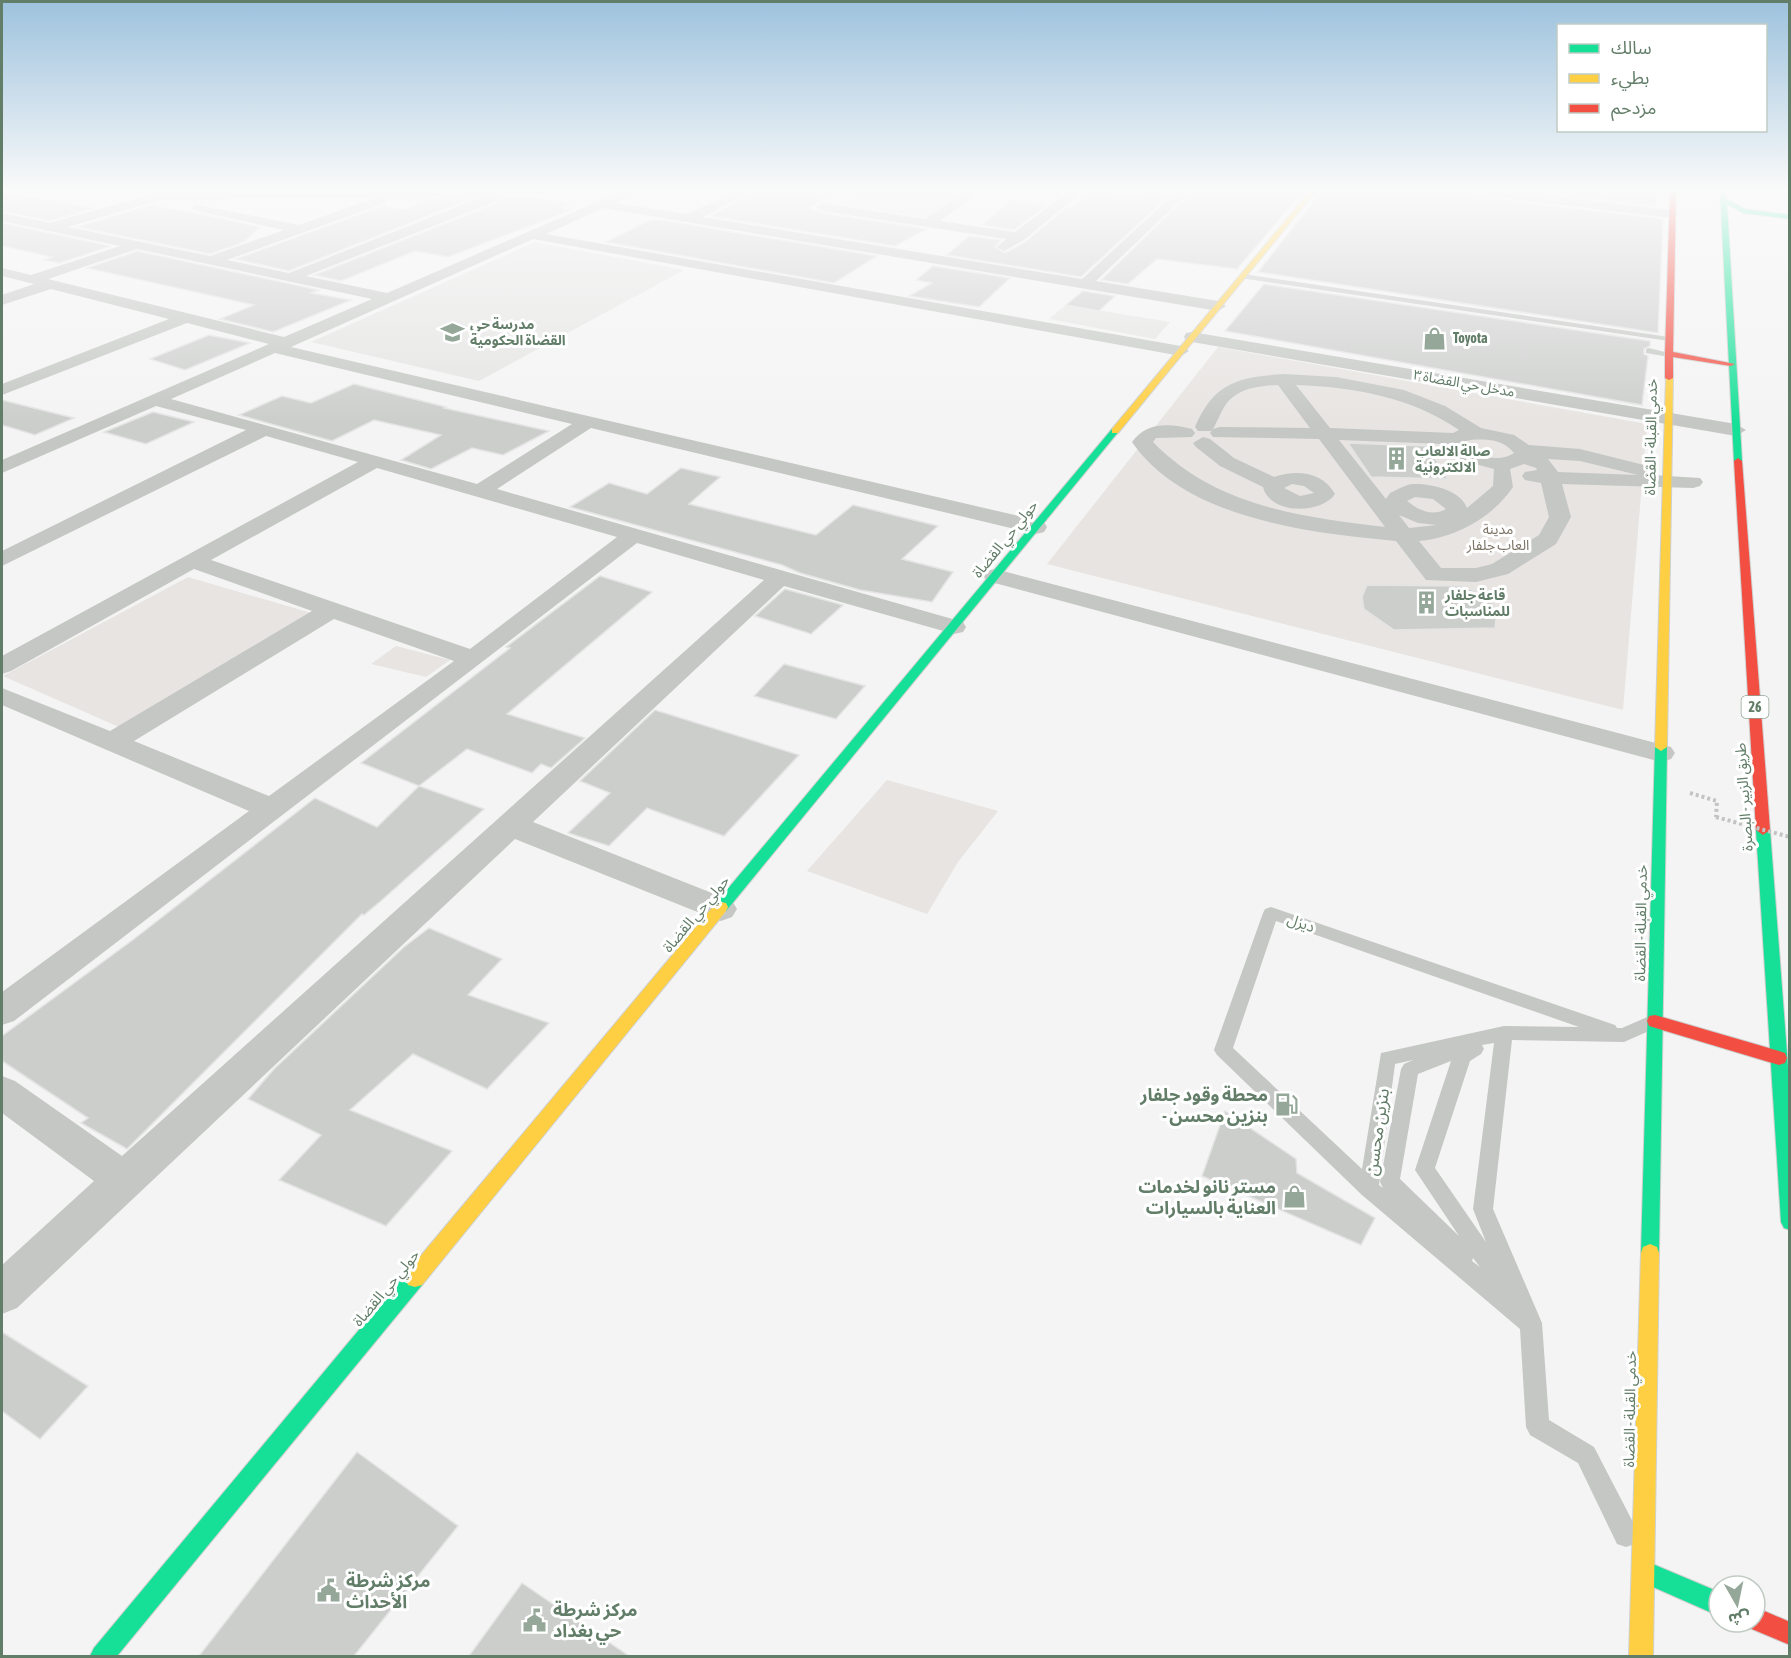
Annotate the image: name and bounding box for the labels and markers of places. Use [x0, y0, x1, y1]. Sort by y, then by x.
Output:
place label: مدرسة حي القضاة الحكومية [470, 316, 566, 348]
school or university icon: مدرسة حي القضاة الحكومية [439, 319, 465, 345]
shop icon: Toyota [1422, 325, 1448, 351]
place label: Toyota [1453, 330, 1488, 346]
place label: صالة الالعاب الالكترونية [1415, 443, 1491, 476]
building icon: صالة الالعاب الالكترونية [1384, 446, 1410, 472]
place label: قاعة جلفار للمناسبات [1444, 587, 1510, 619]
building icon: قاعة جلفار للمناسبات [1414, 590, 1440, 616]
place label: محطة وقود جلفار - بنزين محسن [1139, 1084, 1268, 1127]
fuel station icon: محطة وقود جلفار - بنزين محسن [1273, 1092, 1299, 1118]
place label: مستر نانو لخدمات العناية بالسيارات [1138, 1176, 1276, 1219]
shop icon: مستر نانو لخدمات العناية بالسيارات [1281, 1184, 1307, 1210]
place label: مركز شرطة الأحداث [346, 1570, 431, 1612]
public building icon: مركز شرطة الأحداث [315, 1578, 341, 1604]
place label: مركز شرطة حي بغداد [553, 1599, 638, 1645]
public building icon: مركز شرطة حي بغداد [522, 1607, 548, 1633]

